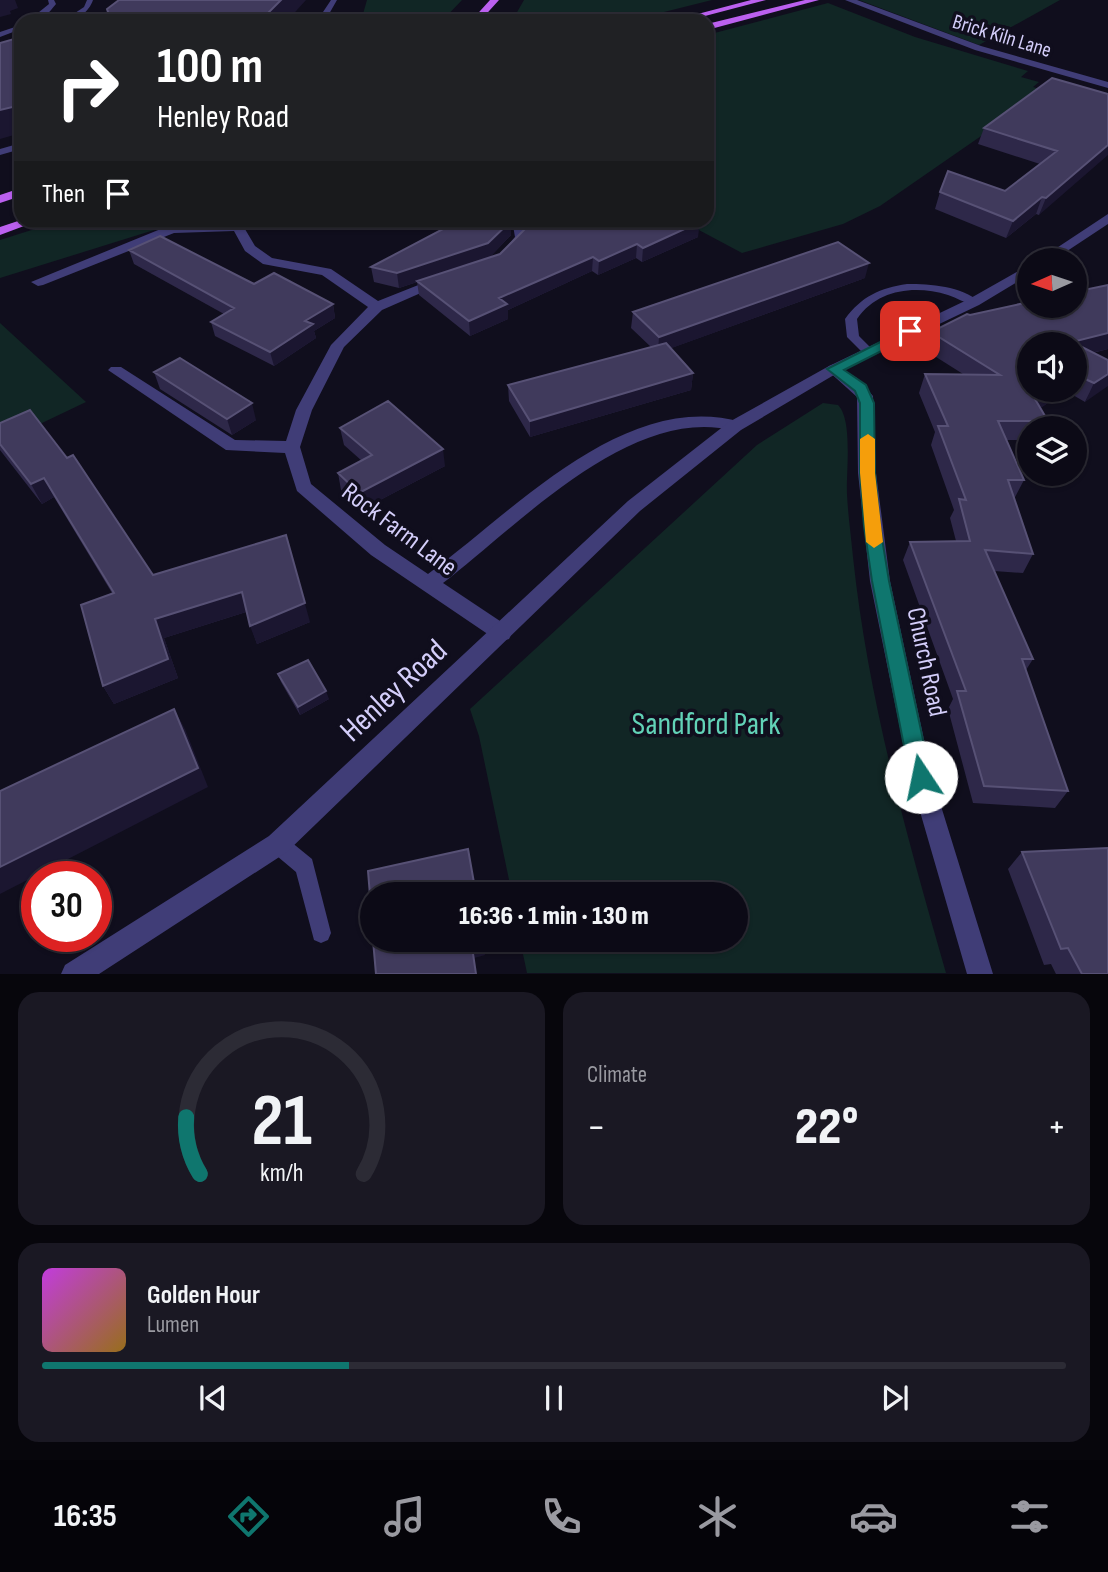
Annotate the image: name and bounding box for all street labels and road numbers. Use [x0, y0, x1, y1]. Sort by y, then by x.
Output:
street label: Brick Kiln Lane [950, 9, 1054, 63]
street label: Rock Farm Lane [335, 477, 463, 583]
street label: Church Road [899, 605, 953, 719]
street label: Henley Road [332, 632, 456, 750]

